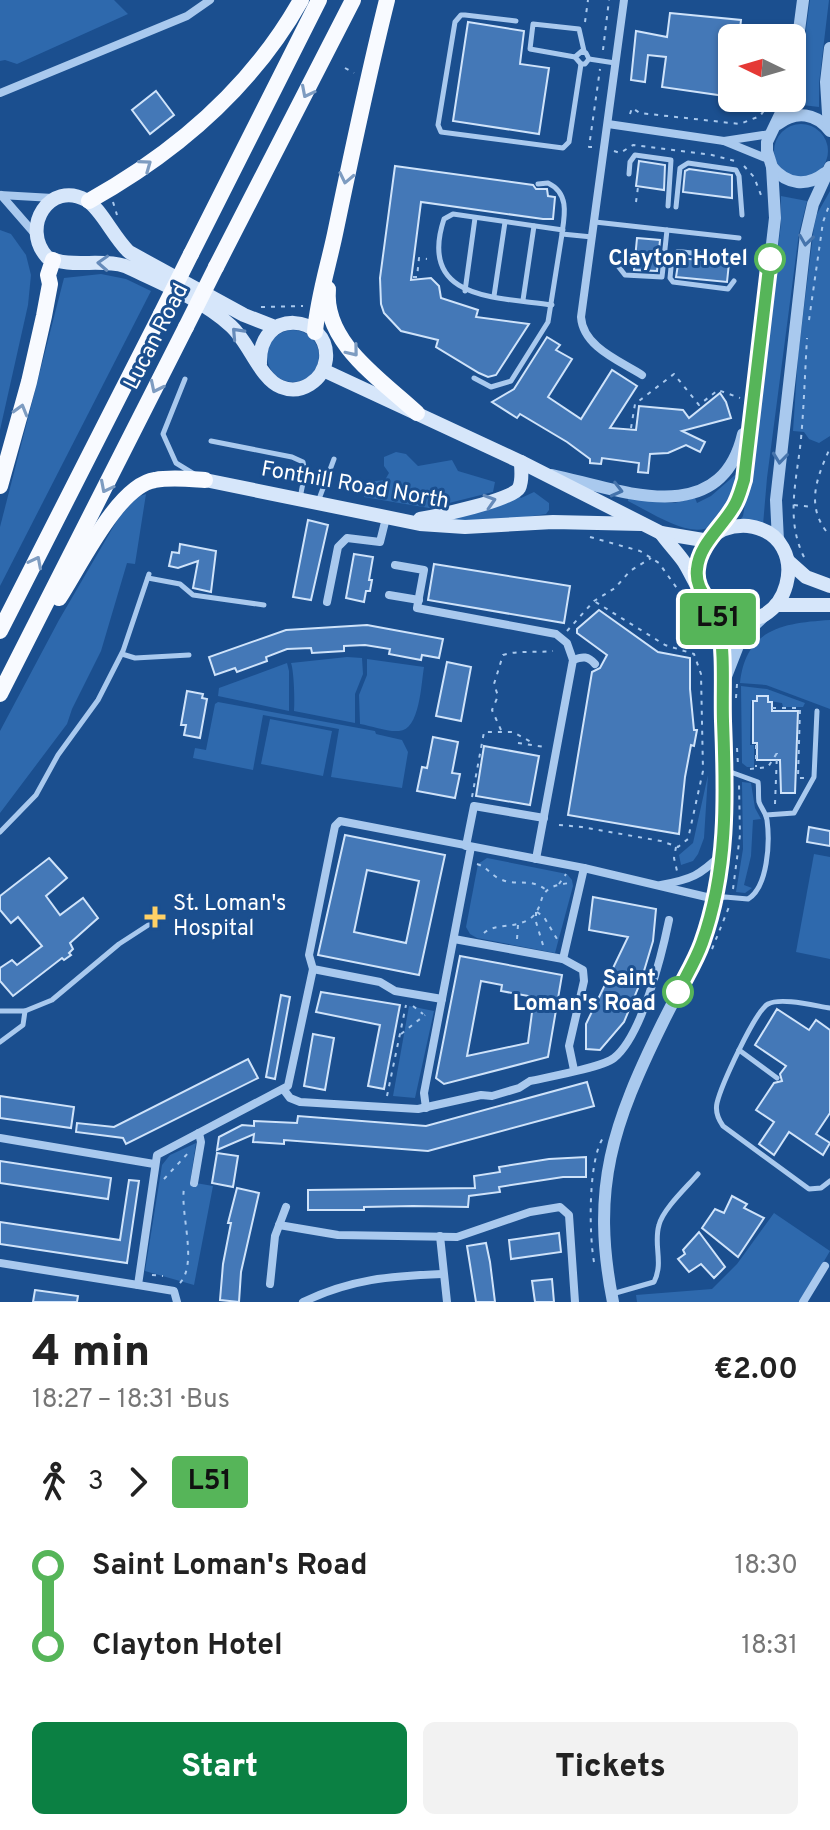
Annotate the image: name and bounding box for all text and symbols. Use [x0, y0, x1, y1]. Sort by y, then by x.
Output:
north arrow [718, 24, 806, 112]
map controls [718, 24, 806, 112]
one-way arrow [301, 83, 316, 98]
one-way arrow [137, 160, 152, 175]
one-way arrow [339, 171, 356, 185]
one-way arrow [798, 233, 815, 247]
marker: Clayton Hotel [755, 244, 785, 274]
place label: Clayton Hotel [608, 246, 748, 273]
one-way arrow [96, 255, 109, 272]
street label: Lucan Road [119, 279, 195, 395]
one-way arrow [231, 328, 246, 342]
one-way arrow [343, 342, 357, 357]
one-way arrow [150, 378, 166, 393]
one-way arrow [12, 404, 28, 418]
one-way arrow [771, 452, 788, 465]
street label: Fonthill Road North [259, 456, 451, 516]
one-way arrow [100, 478, 115, 493]
one-way arrow [609, 480, 623, 497]
one-way arrow [482, 494, 496, 510]
one-way arrow [26, 555, 41, 570]
line badge: L51 [672, 593, 764, 645]
text: L51 [696, 601, 740, 637]
place label: St. Loman's Hospital [173, 891, 286, 943]
marker: St. Loman's Hospital [144, 906, 166, 928]
place label: Saint Loman's Road [513, 966, 656, 1018]
marker: Saint Loman's Road [663, 977, 693, 1007]
text: 4 min [32, 1326, 150, 1382]
text: €2.00 [714, 1352, 798, 1389]
text: 18:27 – 18:31 · Bus [32, 1384, 230, 1417]
icon: walk [32, 1460, 76, 1504]
icon: forward [116, 1460, 160, 1504]
text: L51 [188, 1464, 232, 1500]
text: 3 [88, 1466, 104, 1499]
text: Saint Loman's Road [92, 1548, 368, 1585]
text: 18:30 [734, 1550, 798, 1583]
text: Clayton Hotel [92, 1628, 283, 1665]
text: 18:31 [741, 1630, 798, 1663]
button: Start [32, 1722, 407, 1814]
button: Tickets [423, 1722, 798, 1814]

